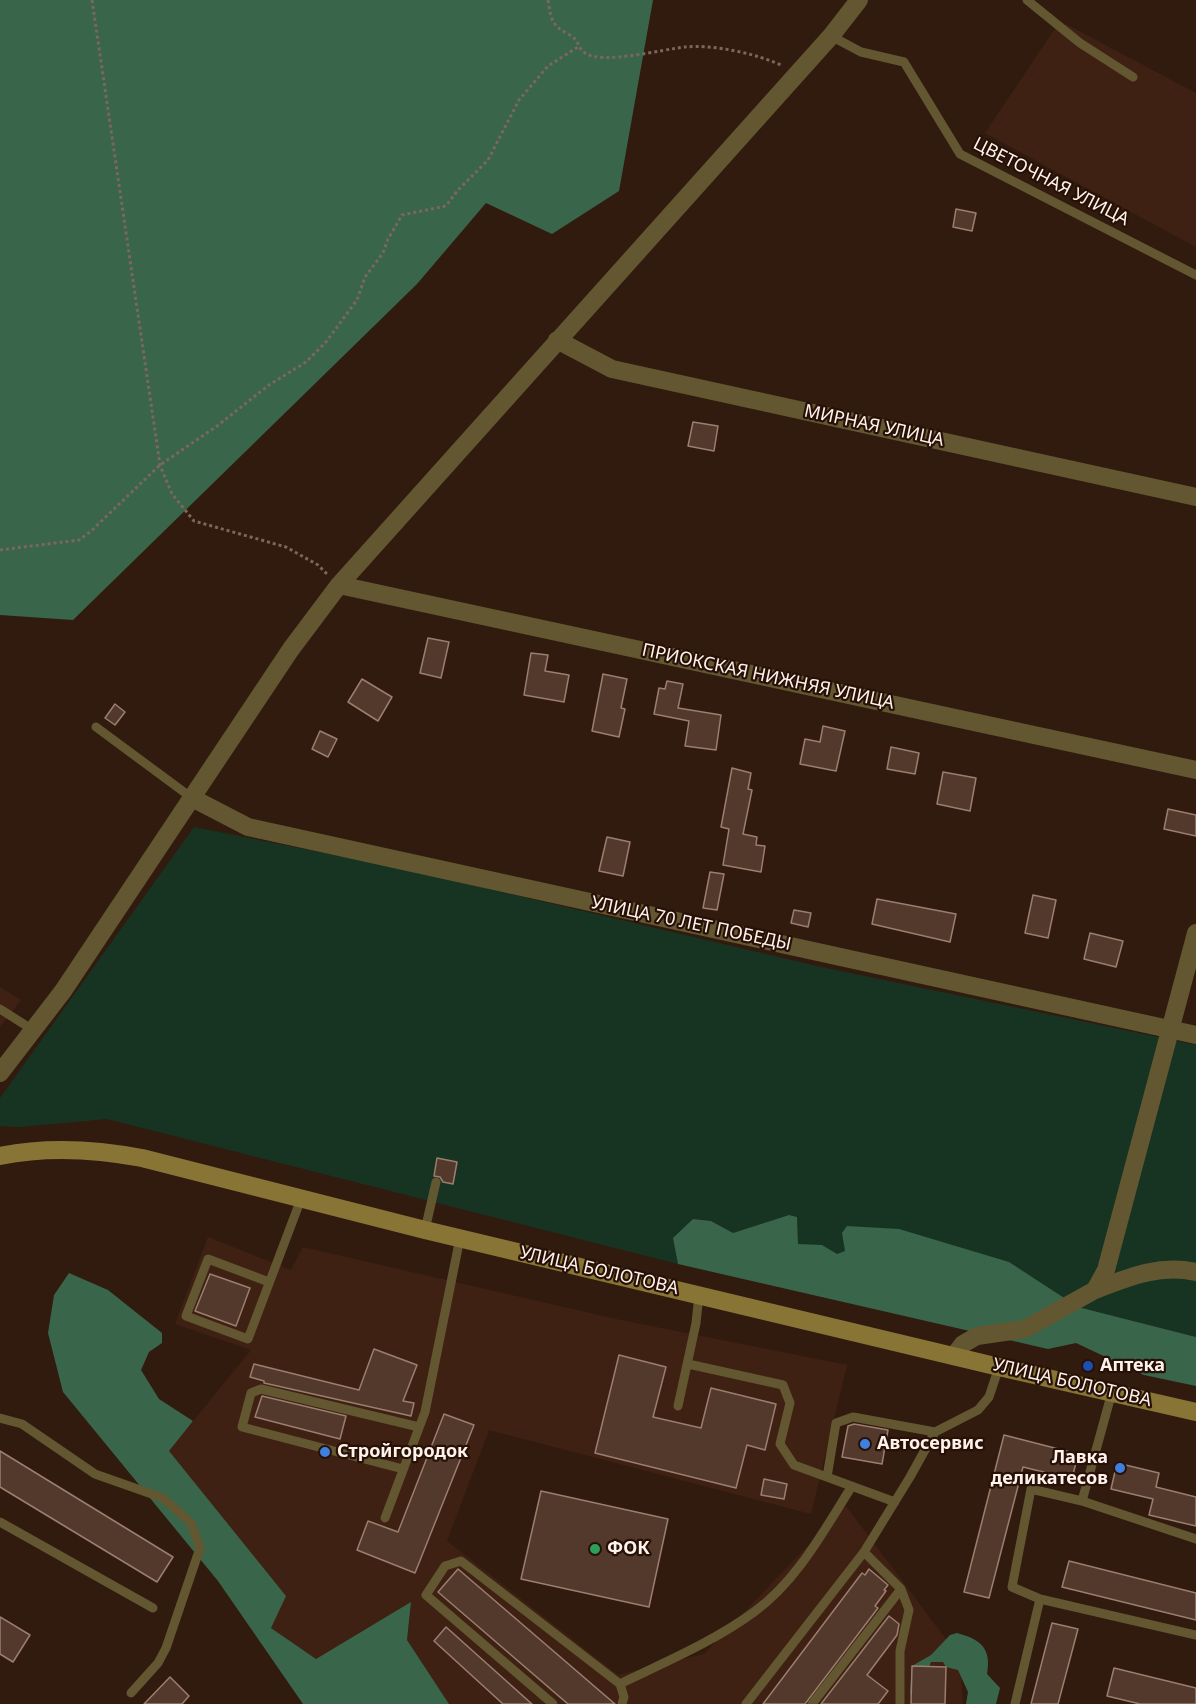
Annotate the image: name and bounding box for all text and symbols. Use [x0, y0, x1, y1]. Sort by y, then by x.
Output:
street label: ЦВЕТОЧНАЯ УЛИЦА [969, 133, 1133, 231]
street label: МИРНАЯ УЛИЦА [802, 401, 946, 451]
street label: ПРИОКСКАЯ НИЖНЯЯ УЛИЦА [640, 640, 896, 714]
street label: УЛИЦА 70 ЛЕТ ПОБЕДЫ [589, 892, 793, 956]
street label: УЛИЦА БОЛОТОВА [518, 1242, 680, 1300]
street label: УЛИЦА БОЛОТОВА [991, 1354, 1153, 1412]
place label: Аптека [1100, 1355, 1165, 1377]
marker: Аптека [1081, 1359, 1095, 1373]
place label: Автосервис [877, 1433, 984, 1455]
marker: Автосервис [858, 1437, 872, 1451]
place label: Стройгородок [337, 1441, 468, 1463]
marker: Стройгородок [318, 1445, 332, 1459]
place label: Лавка деликатесов [991, 1447, 1108, 1490]
marker: Лавка деликатесов [1113, 1461, 1127, 1475]
place label: ФОК [607, 1538, 650, 1560]
marker: ФОК [588, 1542, 602, 1556]

